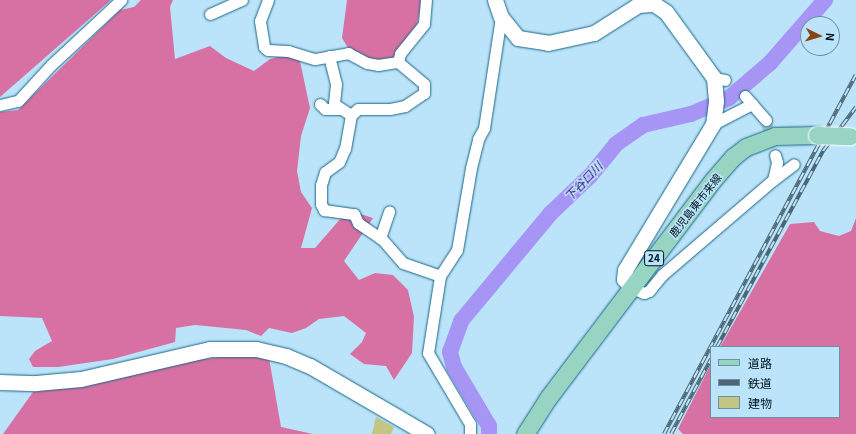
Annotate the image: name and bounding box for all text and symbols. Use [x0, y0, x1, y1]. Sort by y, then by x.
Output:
north arrow [800, 16, 840, 56]
text: N [823, 32, 839, 42]
water label: 下谷口川 [561, 159, 605, 203]
street label: 鹿児島東市来線 [666, 171, 724, 239]
road number: 24 [644, 250, 664, 266]
legend [710, 346, 840, 418]
text: 道路 [748, 354, 772, 371]
text: 鉄道 [748, 374, 772, 391]
text: 建物 [748, 394, 772, 411]

